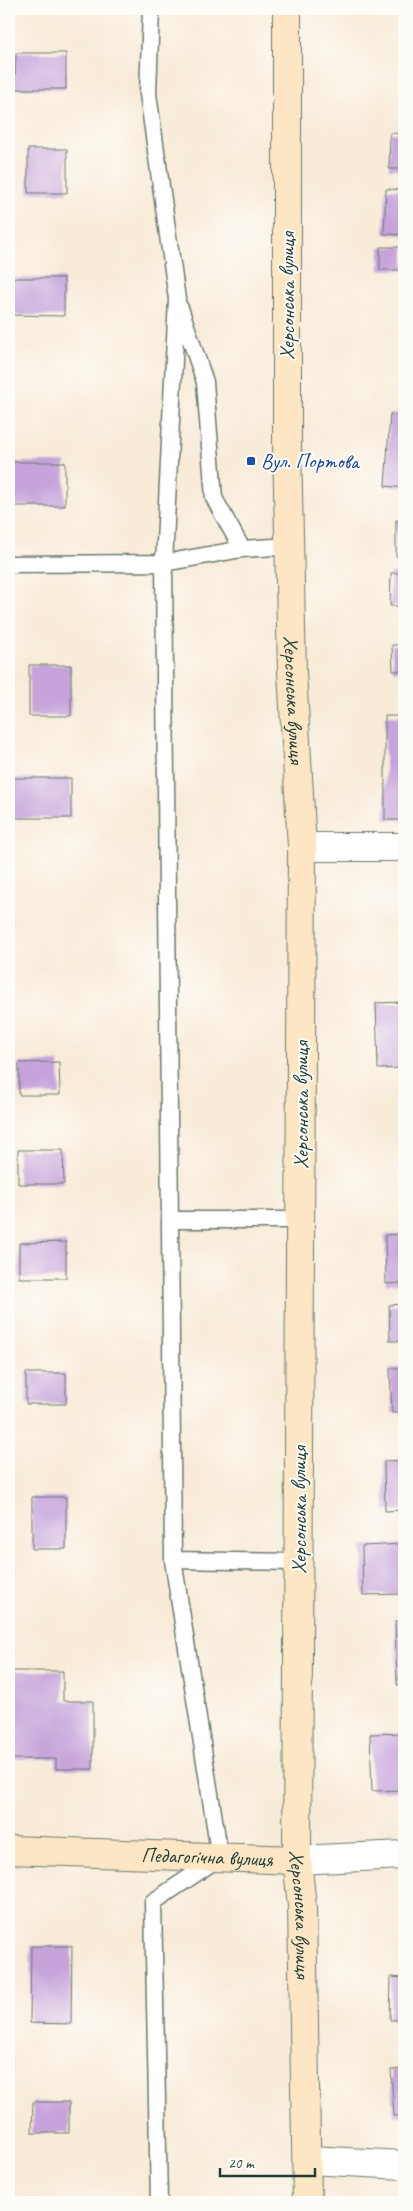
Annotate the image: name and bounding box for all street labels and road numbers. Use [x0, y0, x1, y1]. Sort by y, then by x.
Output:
street label: Херсонська вулиця [274, 230, 300, 360]
street label: Херсонська вулиця [278, 636, 310, 766]
street label: Херсонська вулиця [288, 1039, 314, 1169]
street label: Херсонська вулиця [286, 1444, 312, 1574]
street label: Педагогічна вулиця [141, 1842, 274, 1872]
street label: Херсонська вулиця [284, 1851, 316, 1980]

